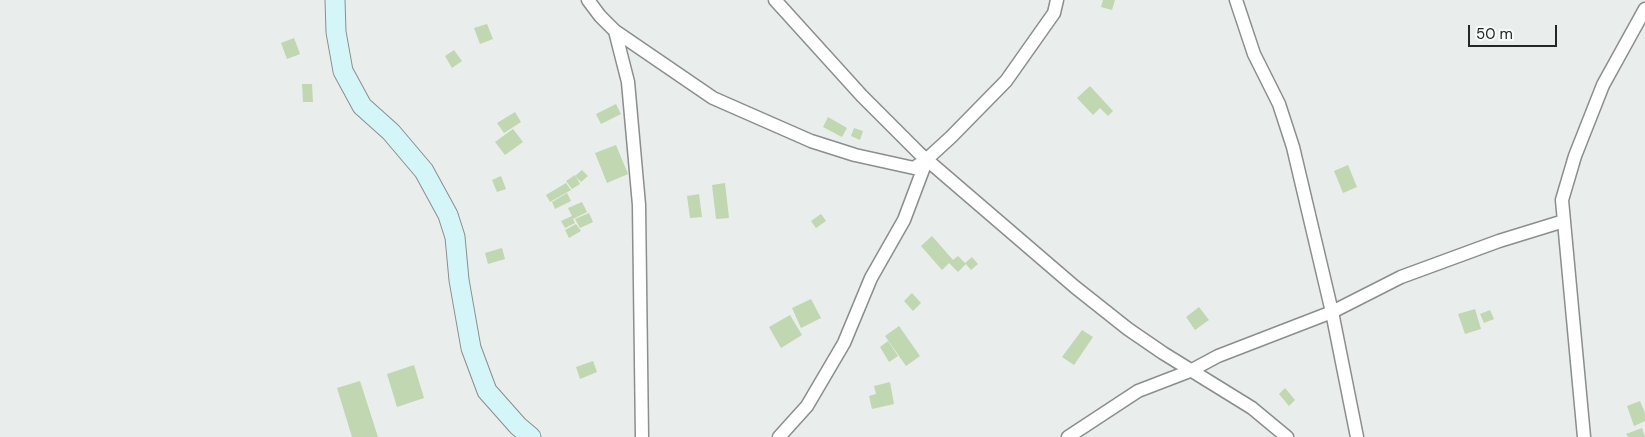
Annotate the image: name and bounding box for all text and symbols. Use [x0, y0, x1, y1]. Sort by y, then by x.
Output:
scale bar [1470, 15, 1559, 47]
text: 50 m [1476, 24, 1513, 44]

